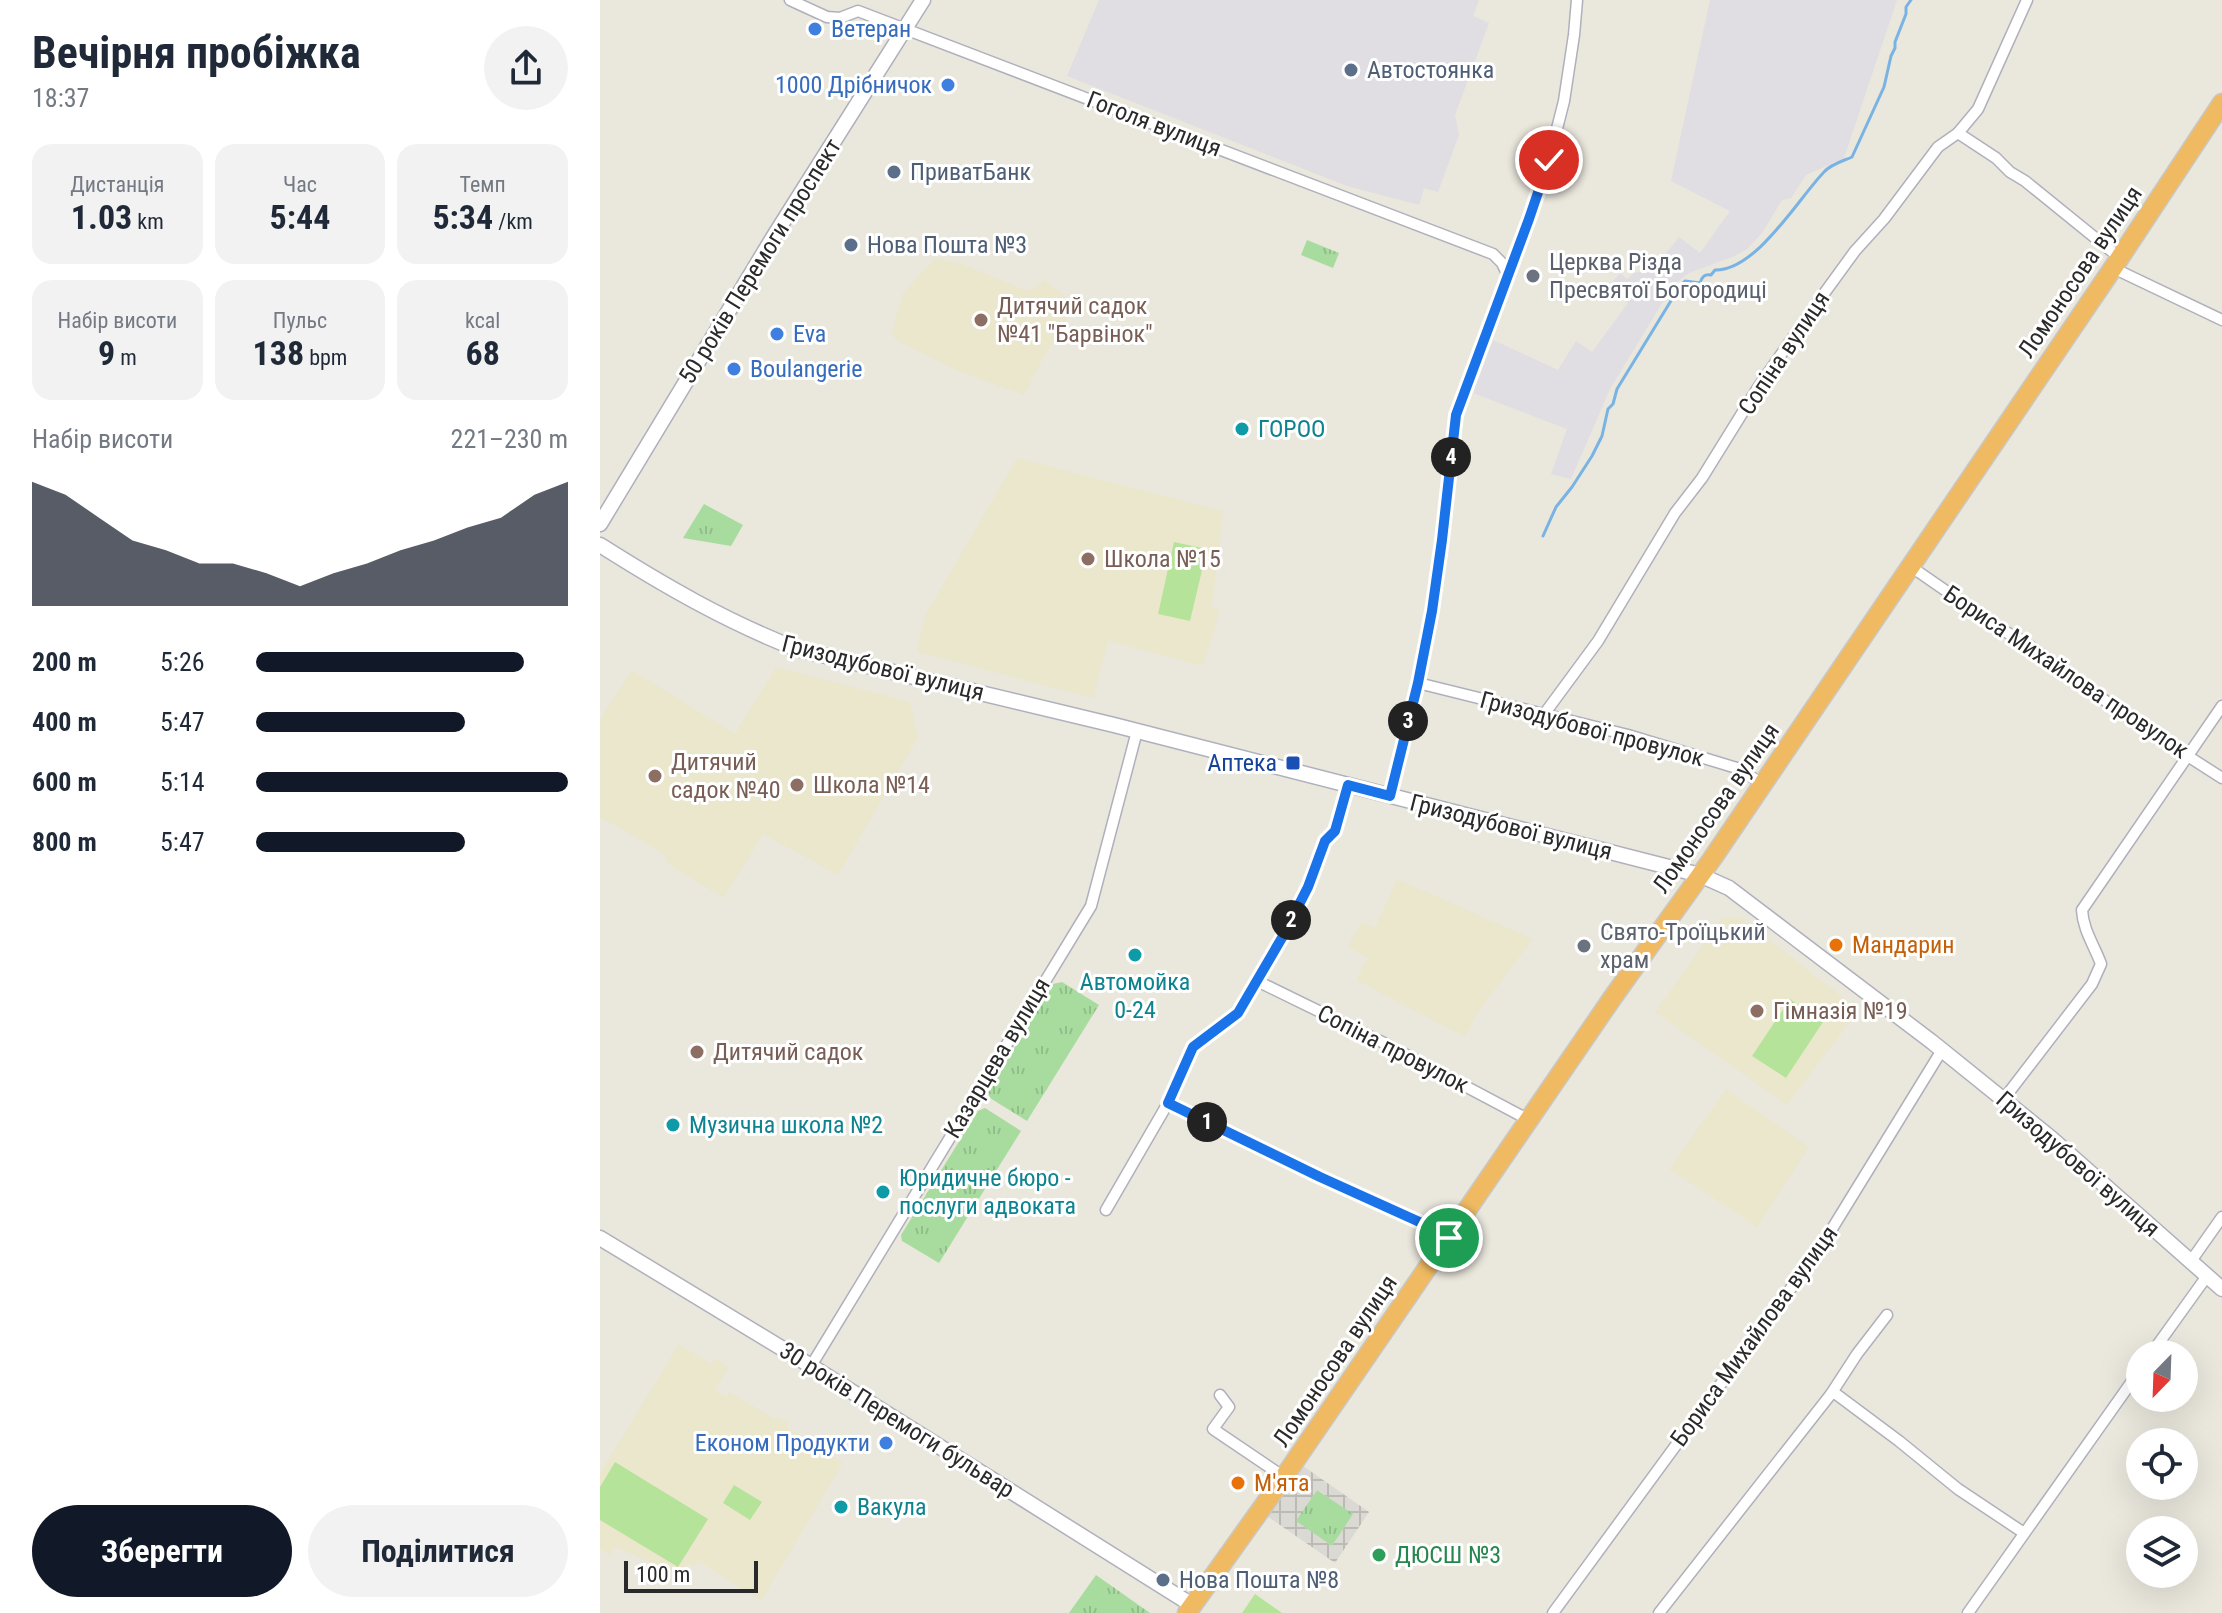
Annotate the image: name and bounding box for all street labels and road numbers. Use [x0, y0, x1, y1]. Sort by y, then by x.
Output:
street label: Гоголя вулиця [1083, 86, 1225, 162]
street label: 50 років Перемоги проспект [673, 133, 847, 389]
street label: Ломоносова вулиця [2012, 181, 2148, 363]
street label: Сопіна вулиця [1732, 286, 1836, 420]
street label: Бориса Михайлова провулок [1938, 580, 2194, 765]
street label: Гризодубової вулиця [779, 629, 987, 707]
street label: Гризодубової провулок [1477, 686, 1707, 772]
street label: Ломоносова вулиця [1647, 718, 1785, 898]
street label: Гризодубової вулиця [1407, 788, 1615, 866]
street label: Казарцева вулиця [938, 973, 1056, 1143]
street label: Сопіна провулок [1313, 999, 1474, 1099]
street label: Гризодубової вулиця [1991, 1085, 2165, 1243]
street label: Бориса Михайлова вулиця [1665, 1220, 1843, 1452]
street label: Ломоносова вулиця [1267, 1270, 1403, 1452]
street label: 30 років Перемоги бульвар [774, 1336, 1020, 1504]

